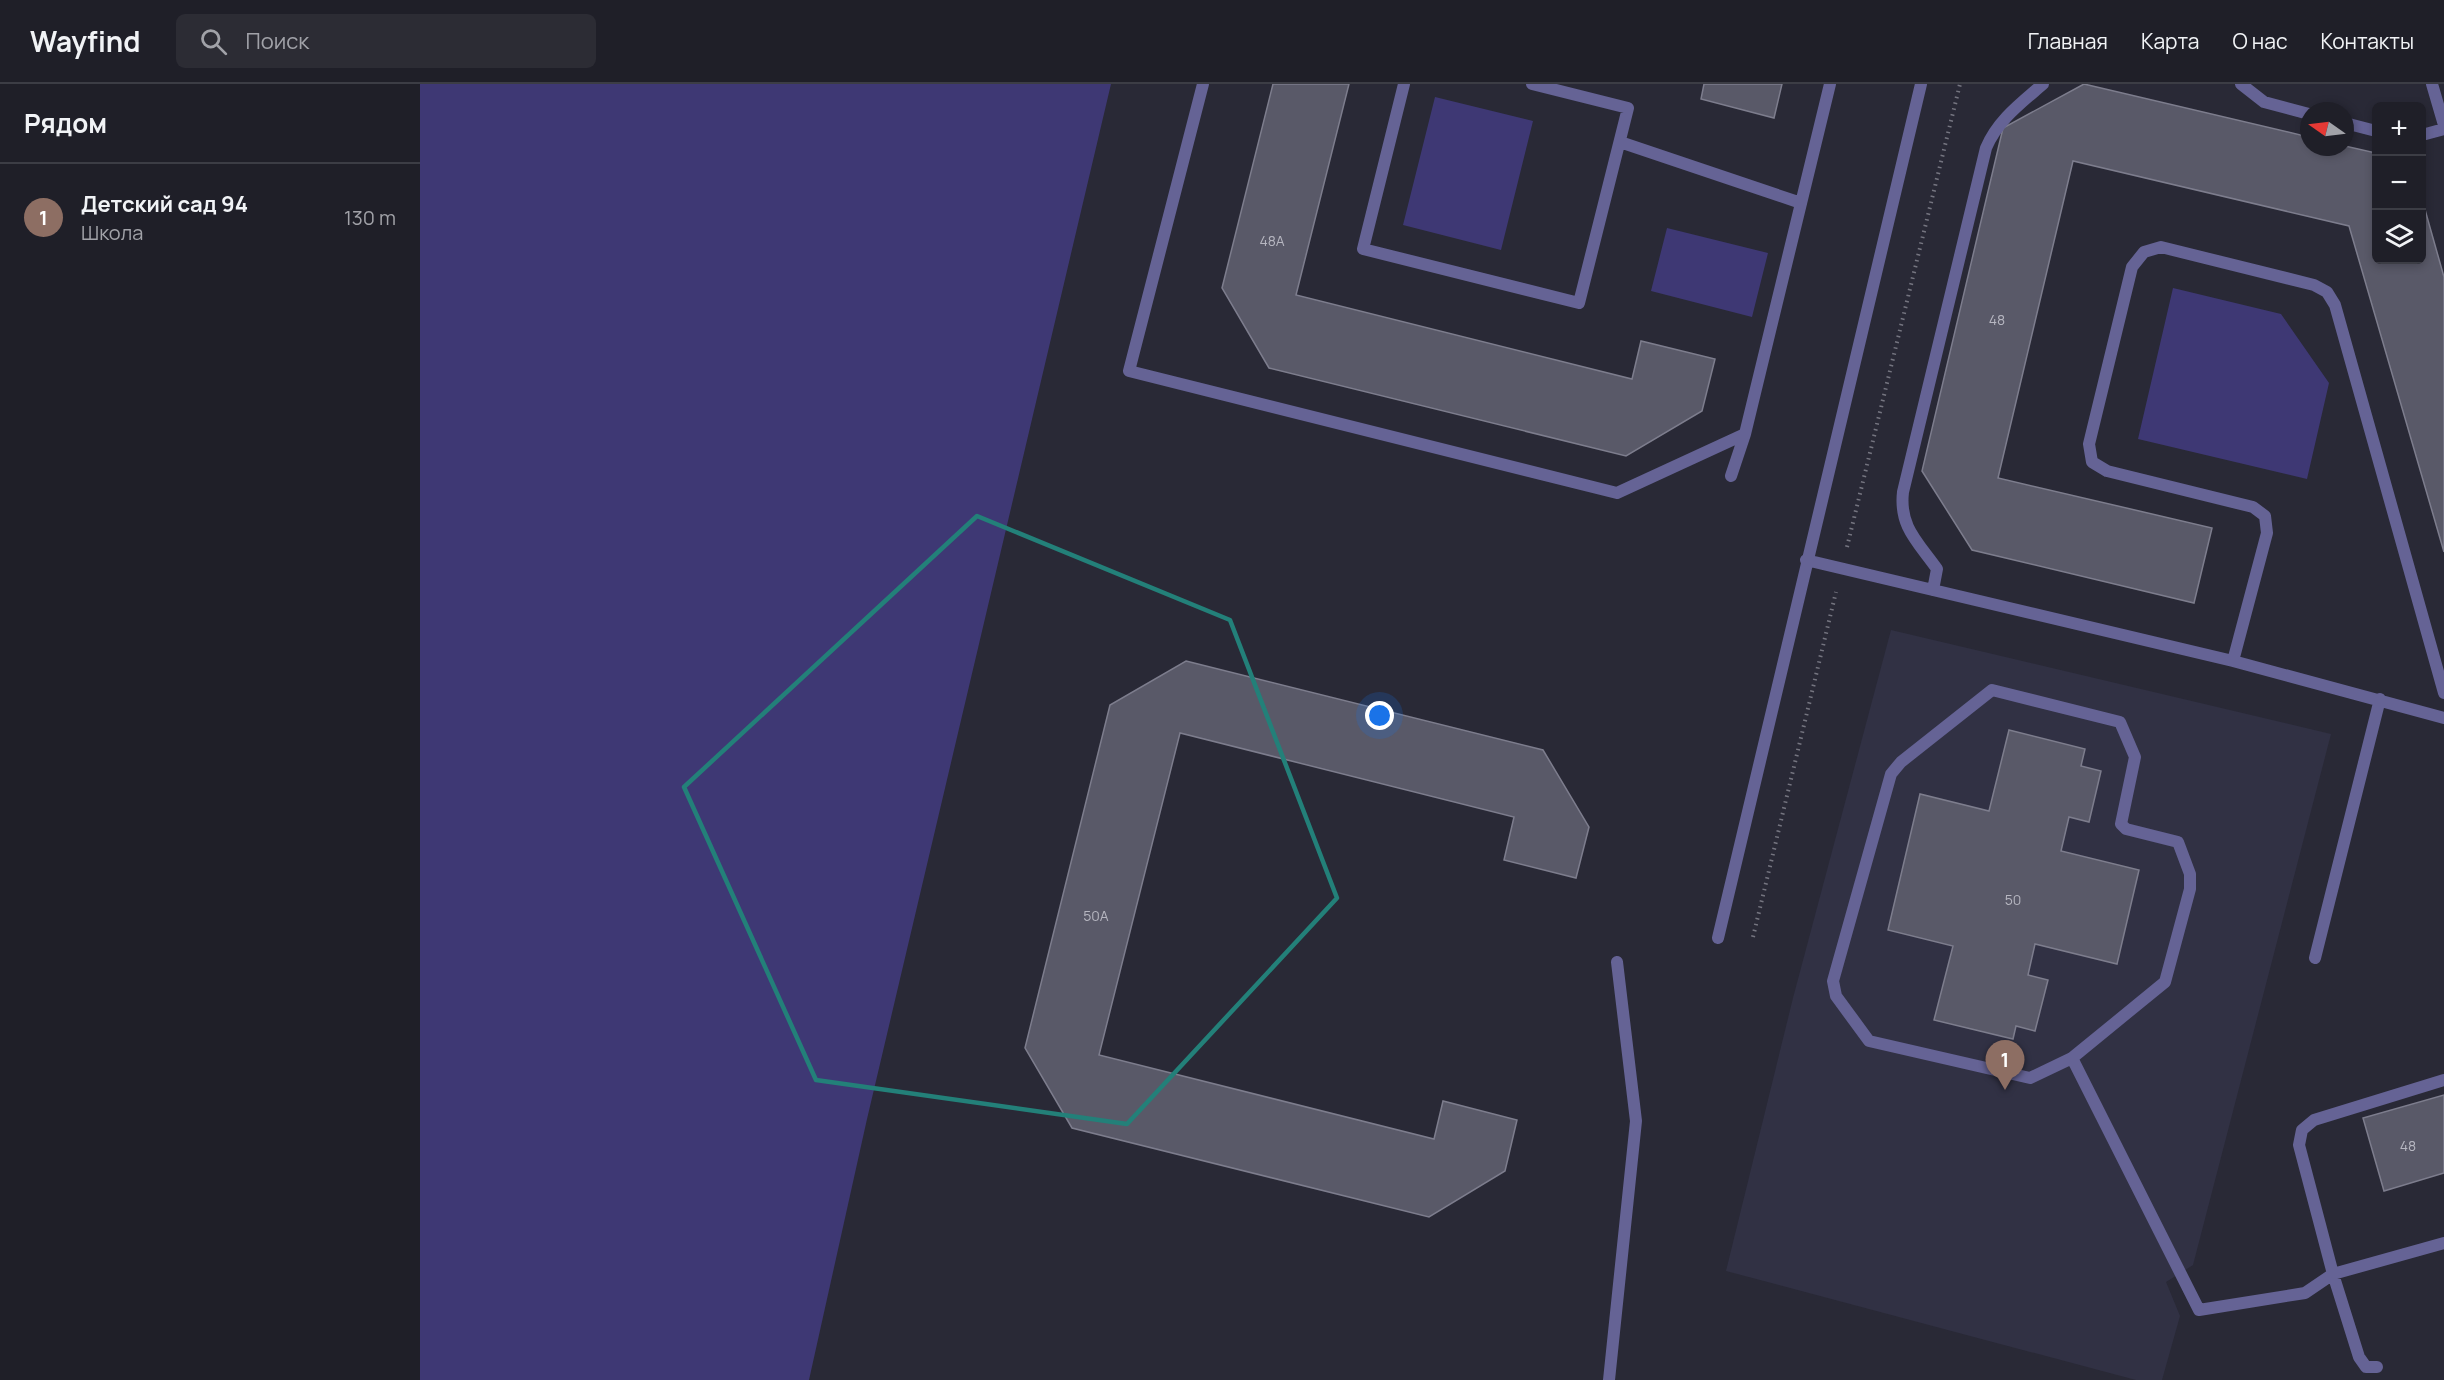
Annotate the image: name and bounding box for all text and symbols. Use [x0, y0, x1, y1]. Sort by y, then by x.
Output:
search box [176, 14, 596, 68]
text: Wayfind [30, 22, 140, 60]
icon: search [197, 25, 230, 58]
text: Поиск [245, 26, 309, 56]
text: Главная [2028, 27, 2108, 55]
text: Карта [2141, 27, 2199, 55]
text: О нас [2232, 27, 2288, 55]
text: Контакты [2321, 27, 2414, 55]
north arrow [2300, 102, 2354, 156]
map controls [2372, 102, 2426, 264]
button: + [2372, 102, 2426, 156]
text: Рядом [24, 105, 107, 141]
button: − [2372, 156, 2426, 210]
text: Детский сад 94 [81, 189, 248, 219]
text: 1 [39, 204, 48, 231]
text: 130 m [344, 204, 396, 231]
button: layers [2372, 210, 2426, 264]
text: Школа [81, 219, 143, 246]
house number: 48А [1259, 231, 1285, 250]
house number: 48 [1989, 310, 2005, 329]
your location [1365, 701, 1394, 730]
house number: 50 [2005, 890, 2021, 909]
house number: 50А [1083, 906, 1109, 925]
pin: 1 [1986, 1040, 2024, 1090]
house number: 48 [2400, 1136, 2416, 1155]

